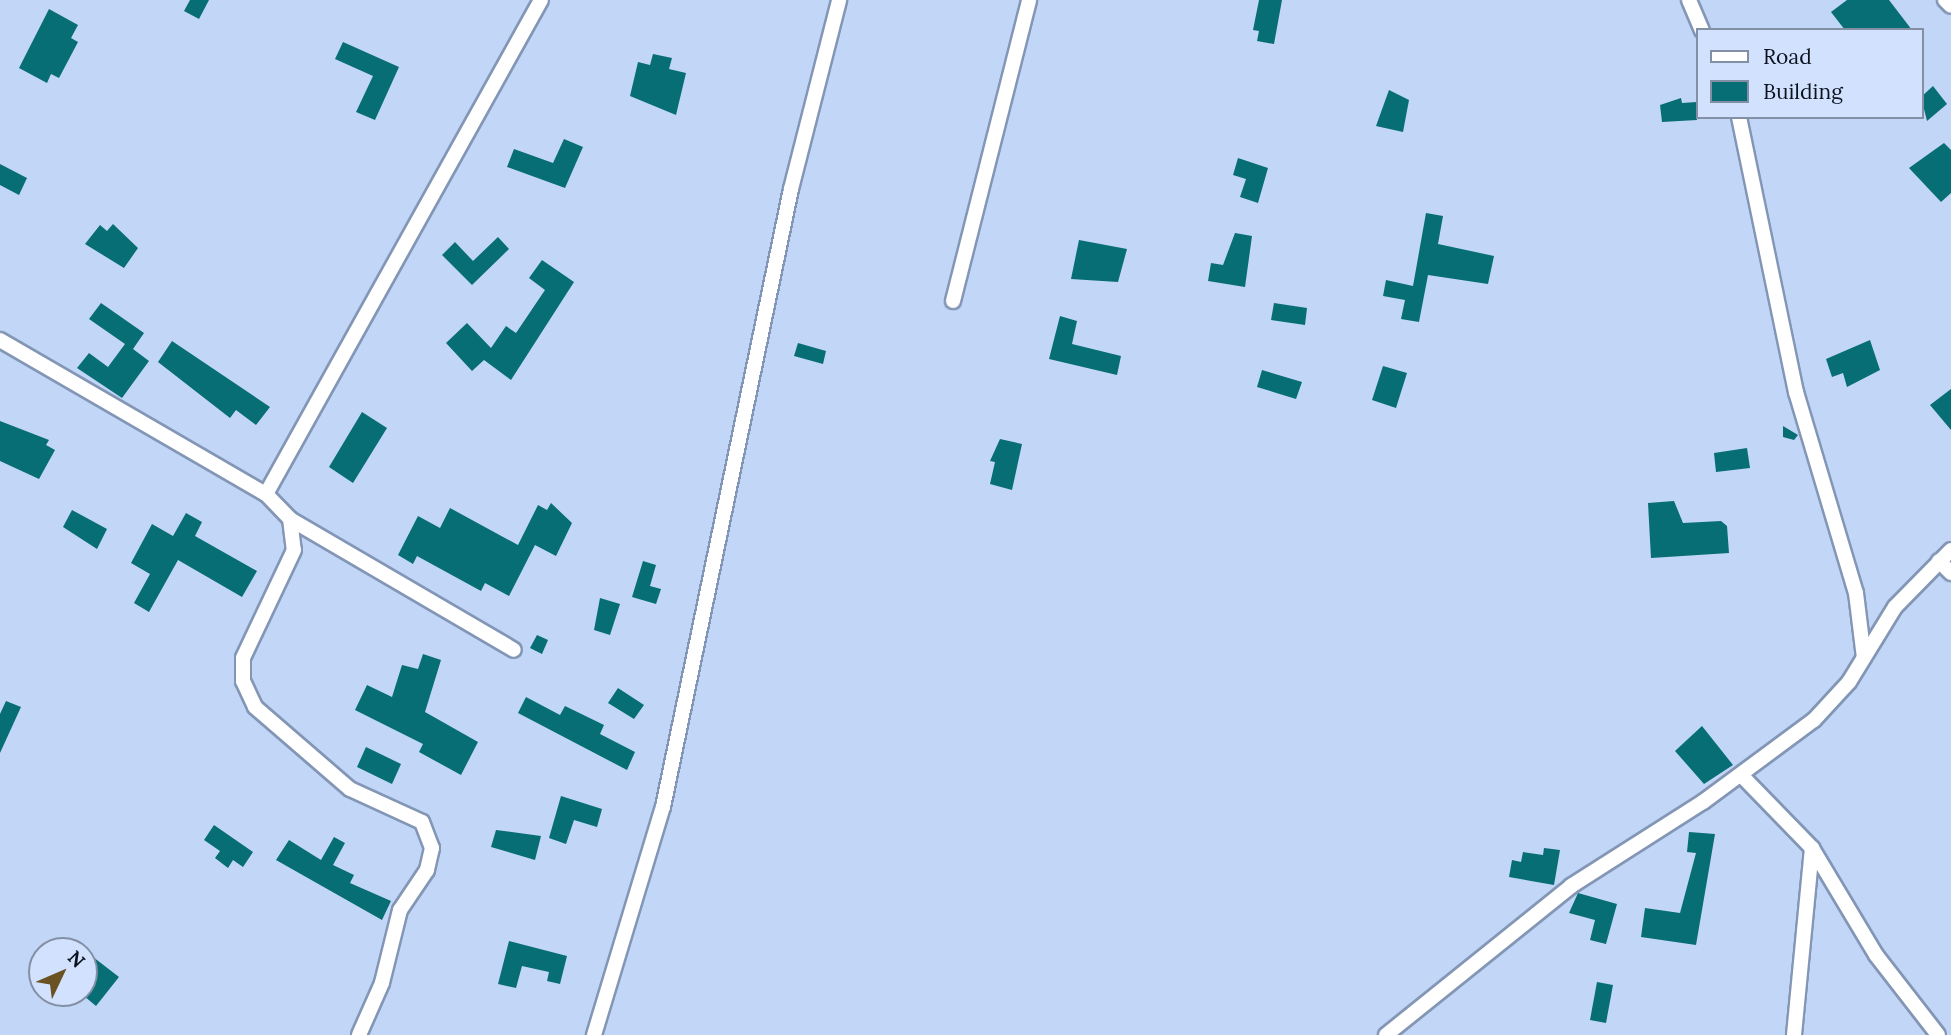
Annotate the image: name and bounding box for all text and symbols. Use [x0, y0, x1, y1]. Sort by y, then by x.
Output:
legend [1696, 28, 1923, 119]
text: Road [1763, 43, 1812, 70]
text: Building [1763, 78, 1843, 105]
north arrow [28, 937, 98, 1007]
text: N [63, 945, 90, 972]

